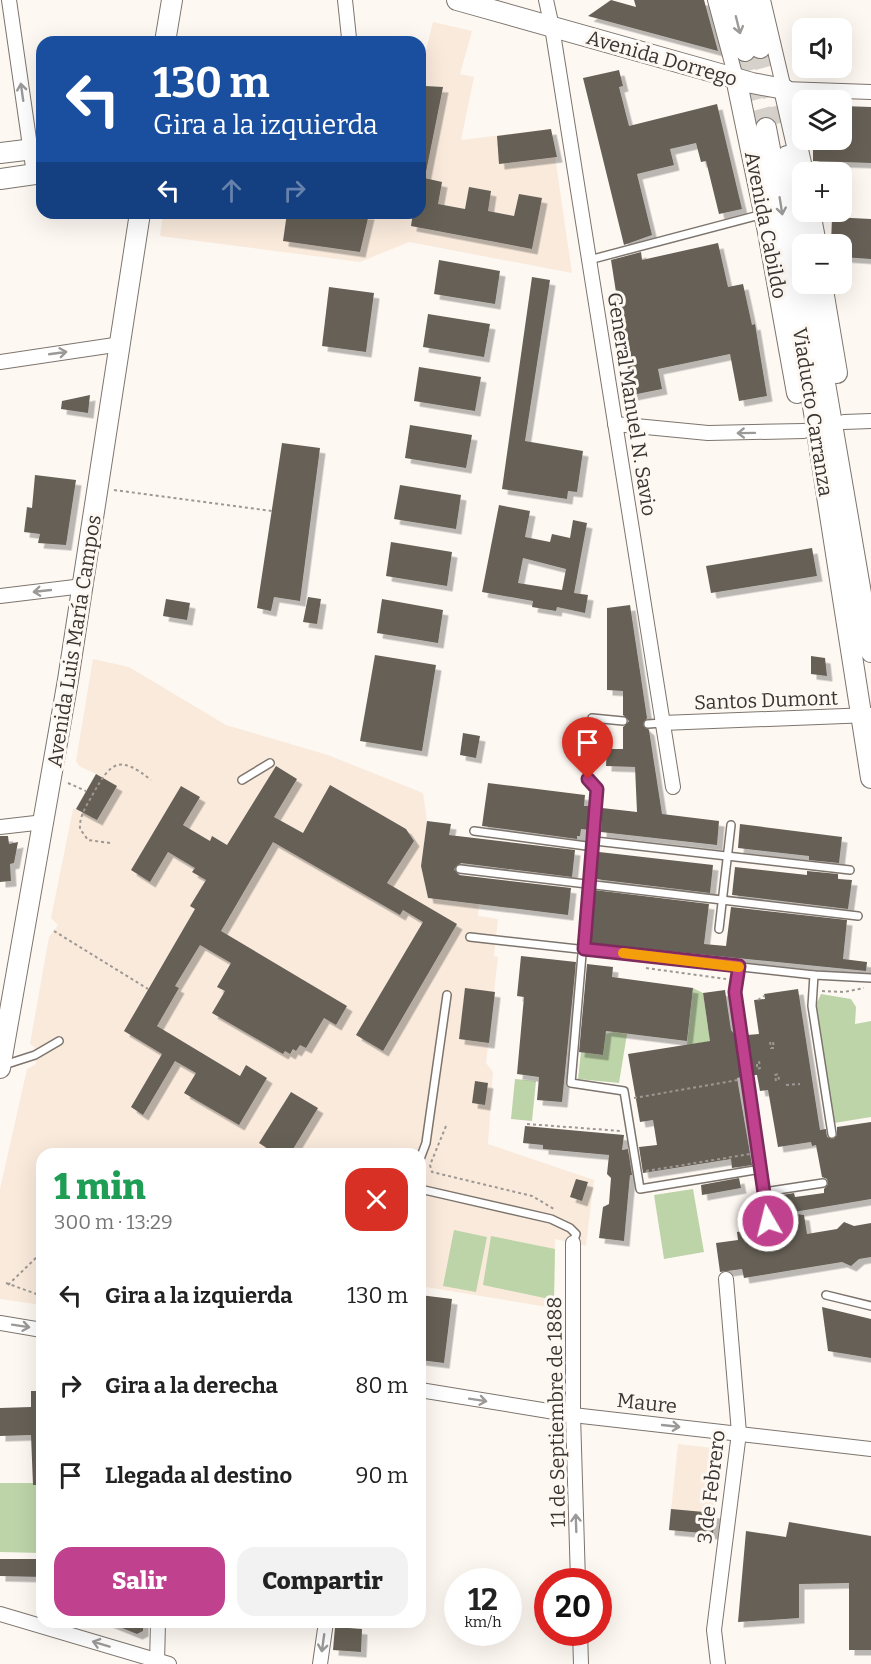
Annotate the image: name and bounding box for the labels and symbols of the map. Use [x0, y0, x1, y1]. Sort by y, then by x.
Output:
one-way arrow [733, 16, 745, 35]
street label: Avenida Dorrego [584, 25, 740, 91]
one-way arrow [16, 82, 27, 102]
street label: Avenida Cabildo [740, 149, 792, 301]
one-way arrow [776, 196, 787, 215]
street label: General Manuel N. Savio [602, 290, 662, 518]
street label: Viaducto Carranza [788, 326, 838, 498]
one-way arrow [47, 348, 67, 359]
one-way arrow [736, 427, 756, 438]
street label: Avenida Luis María Campos [42, 513, 106, 769]
one-way arrow [32, 586, 52, 597]
street label: Santos Dumont [694, 685, 838, 715]
pin [562, 717, 613, 779]
position arrow [736, 1189, 800, 1253]
street label: 11 de Septiembre de 1888 [542, 1296, 570, 1528]
one-way arrow [11, 1321, 30, 1332]
street label: Maure [616, 1388, 678, 1418]
one-way arrow [467, 1394, 487, 1405]
one-way arrow [661, 1421, 680, 1432]
street label: 3 de Febrero [692, 1429, 730, 1545]
one-way arrow [571, 1513, 582, 1533]
speed limit sign: 20 [534, 1568, 612, 1646]
one-way arrow [318, 1632, 329, 1652]
one-way arrow [92, 1638, 111, 1649]

